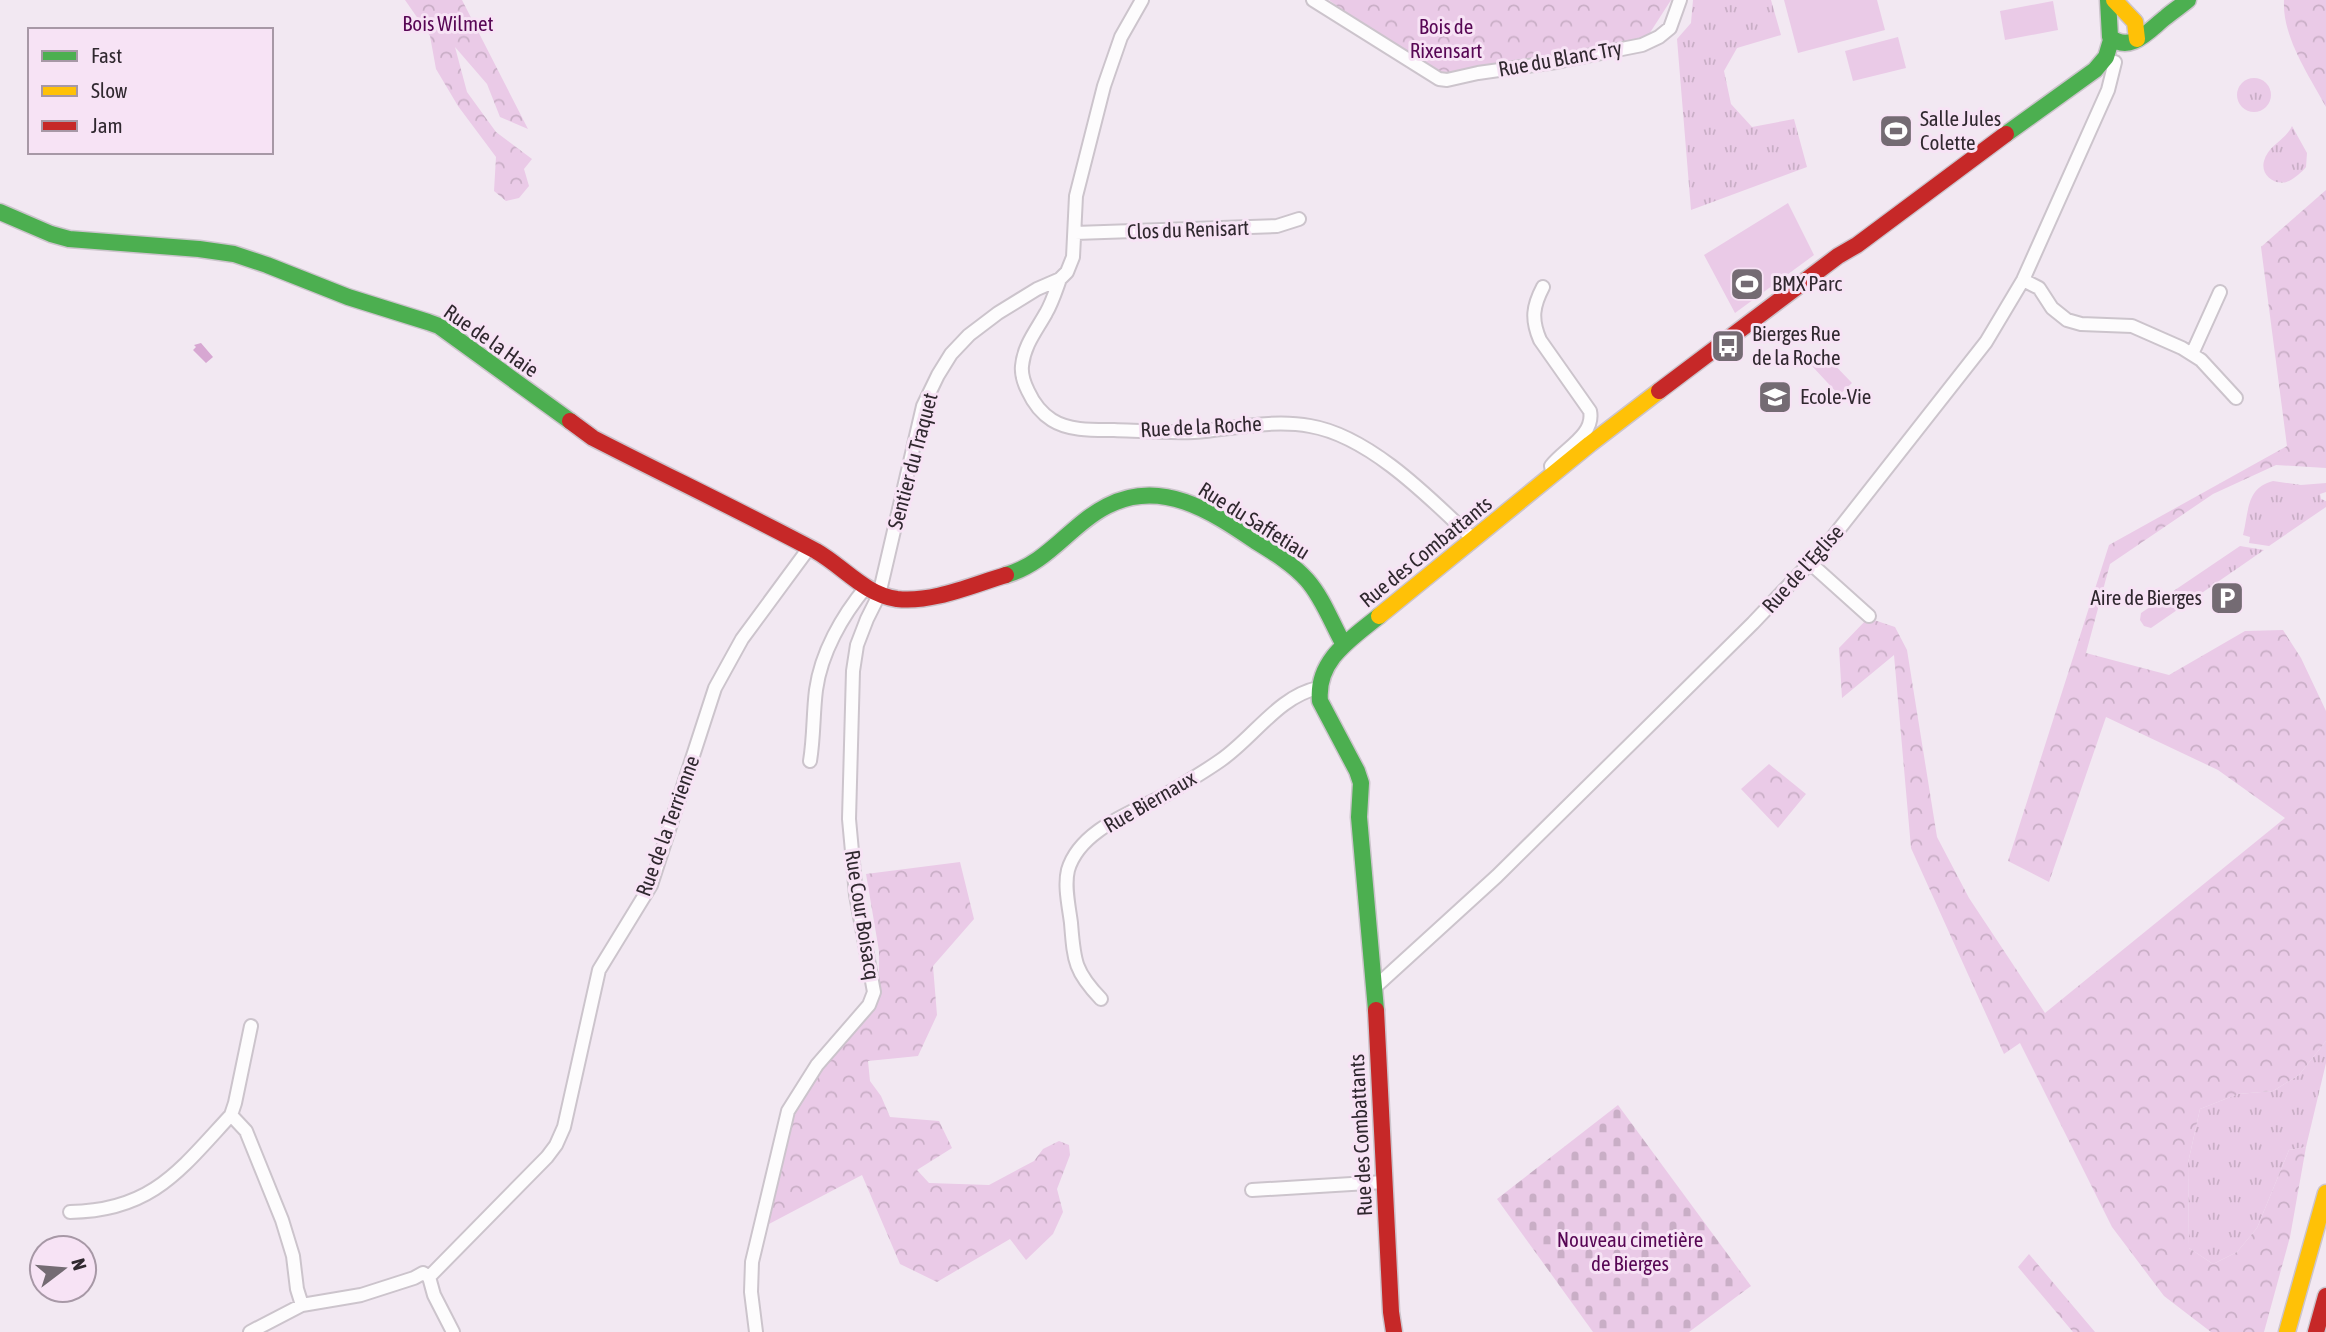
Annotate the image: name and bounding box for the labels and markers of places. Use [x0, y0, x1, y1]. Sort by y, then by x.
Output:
place label: Salle Jules Colette [1920, 106, 2001, 154]
sports icon: Salle Jules Colette [1877, 112, 1915, 150]
sports icon: BMX Parc [1728, 265, 1766, 303]
place label: BMX Parc [1772, 271, 1842, 295]
place label: Bierges Rue de la Roche [1752, 321, 1841, 369]
bus stop icon: Bierges Rue de la Roche [1709, 327, 1747, 365]
school or university icon: Ecole-Vie [1756, 378, 1794, 416]
place label: Ecole-Vie [1800, 384, 1871, 408]
parking icon: Aire de Bierges [2208, 579, 2246, 617]
place label: Aire de Bierges [2090, 585, 2202, 609]

